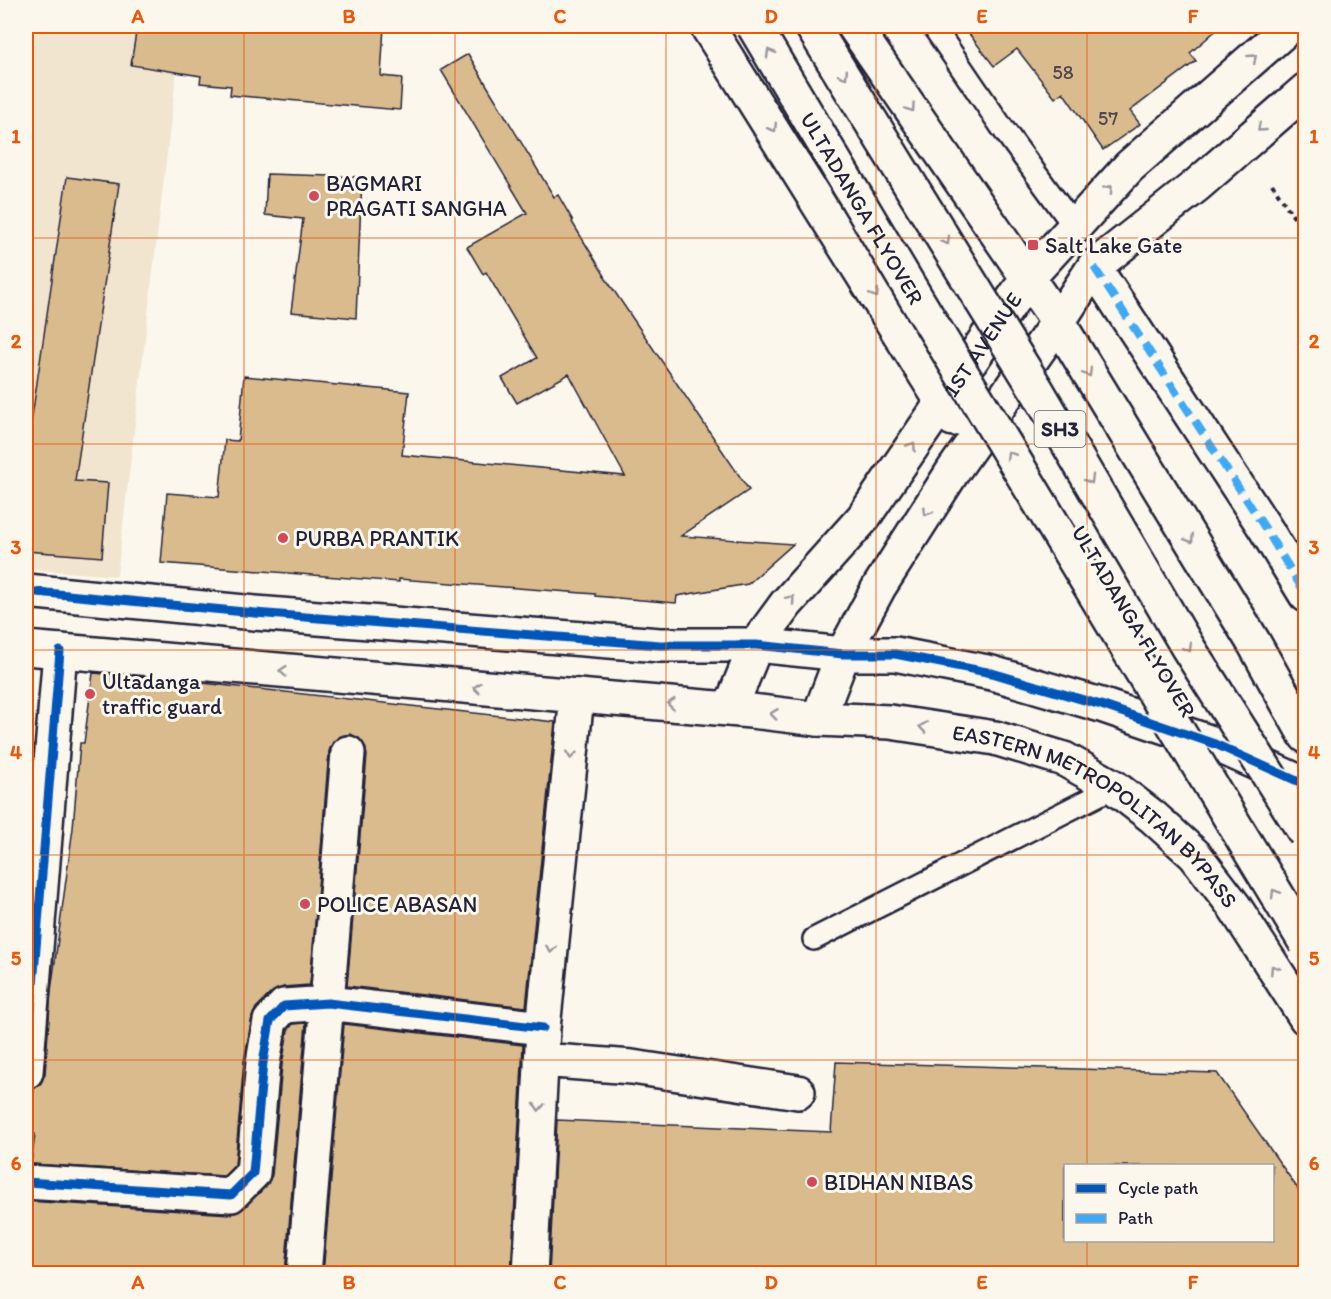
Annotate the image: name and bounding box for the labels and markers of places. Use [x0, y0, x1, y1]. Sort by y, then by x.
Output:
place label: BAGMARI PRAGATI SANGHA [326, 170, 507, 222]
marker: BAGMARI PRAGATI SANGHA [307, 189, 321, 203]
place label: Salt Lake Gate [1045, 232, 1182, 259]
marker: Salt Lake Gate [1026, 238, 1040, 252]
place label: PURBA PRANTIK [295, 525, 459, 552]
marker: PURBA PRANTIK [276, 531, 290, 545]
place label: Ultadanga traffic guard [102, 668, 222, 720]
marker: Ultadanga traffic guard [83, 687, 97, 701]
place label: POLICE ABASAN [317, 891, 477, 918]
marker: POLICE ABASAN [298, 897, 312, 911]
place label: BIDHAN NIBAS [824, 1169, 973, 1196]
marker: BIDHAN NIBAS [805, 1175, 819, 1189]

